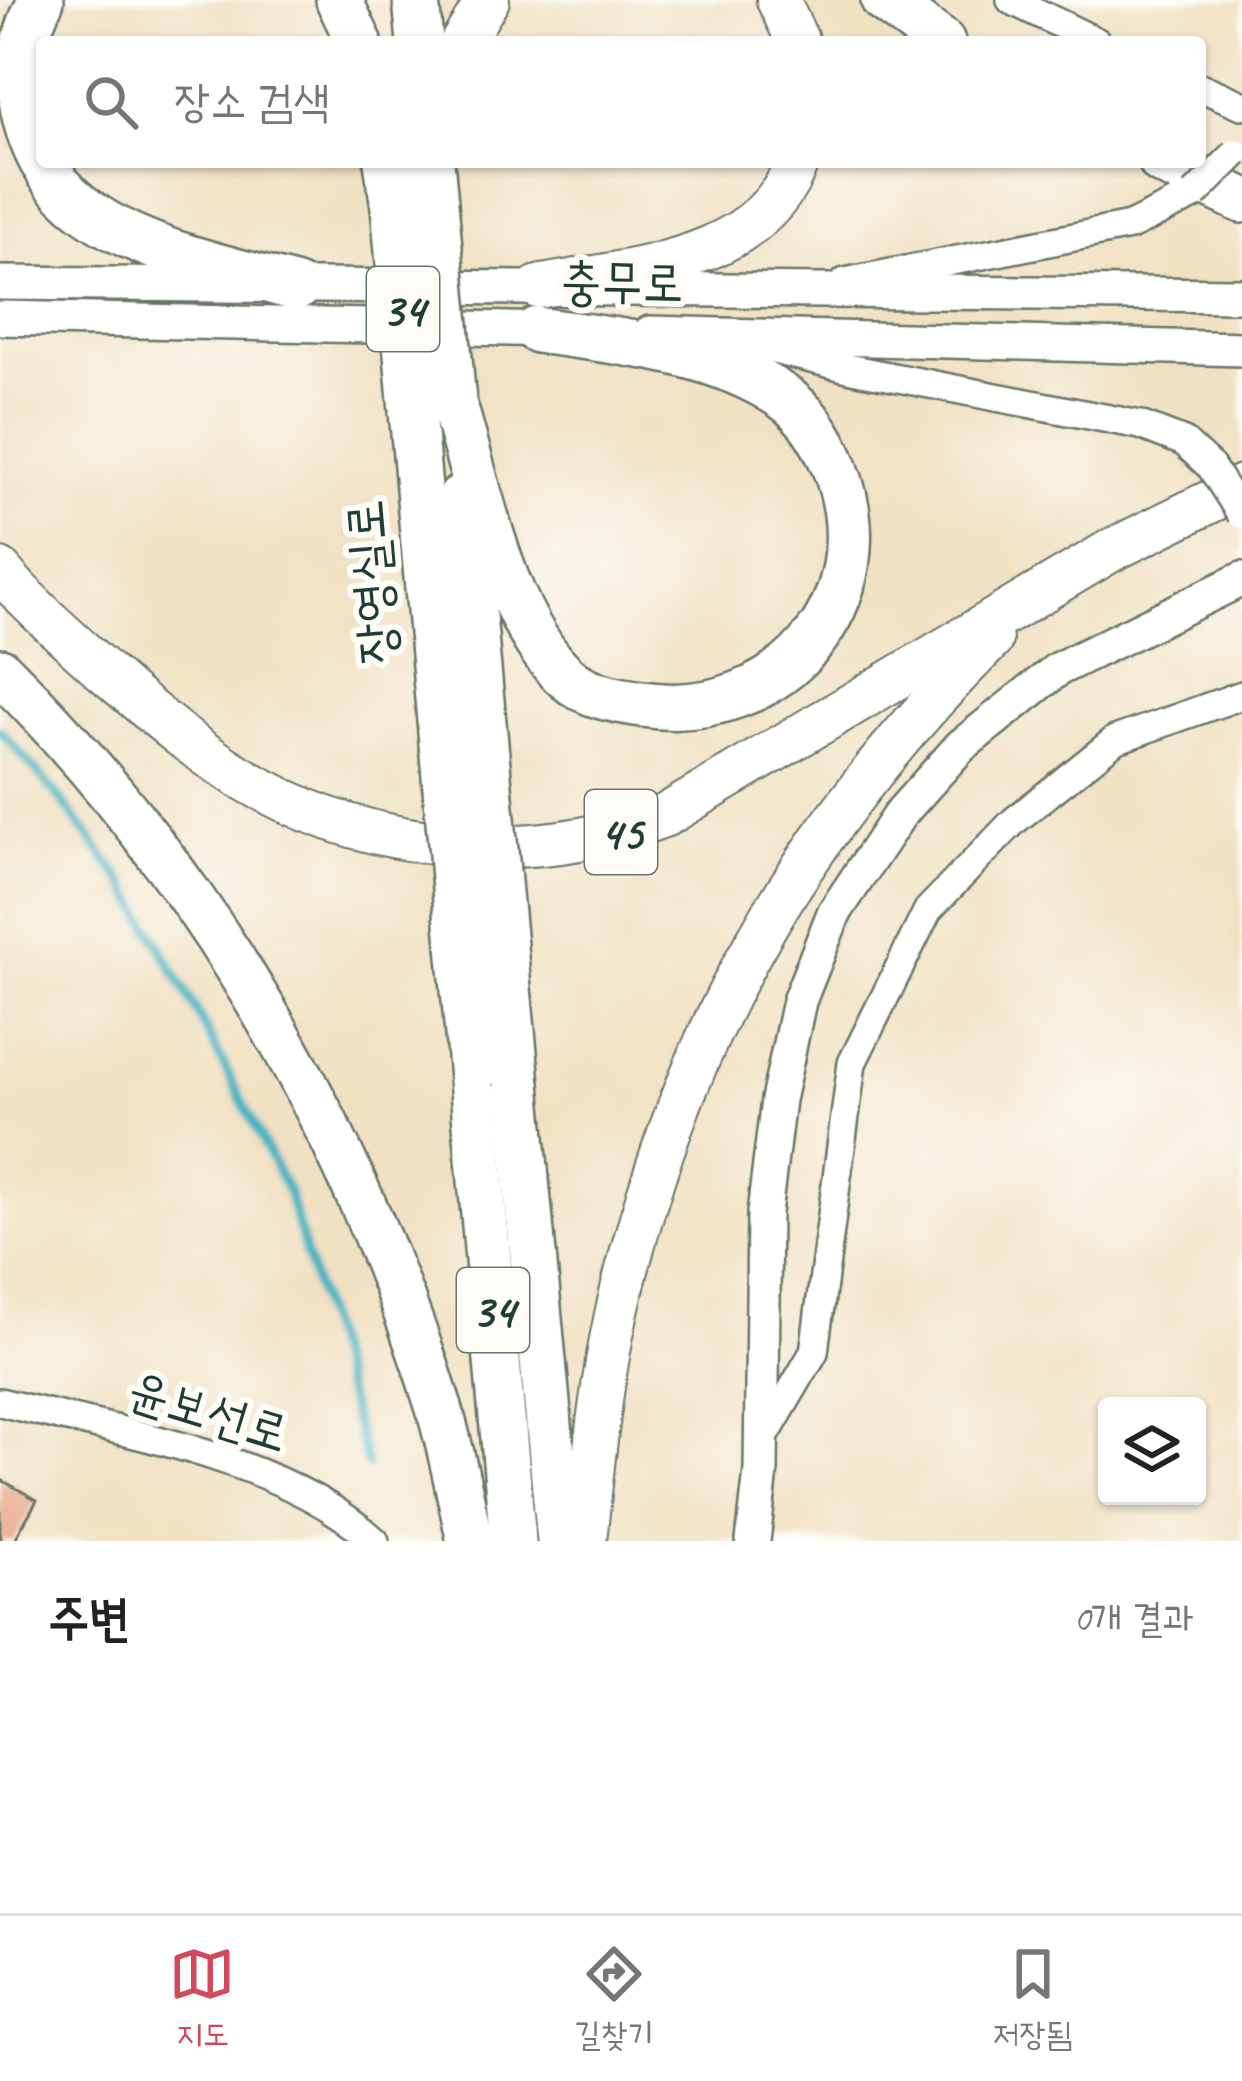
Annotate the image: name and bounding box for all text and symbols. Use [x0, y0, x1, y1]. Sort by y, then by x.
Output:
search box [36, 36, 1206, 168]
icon: search [78, 69, 144, 135]
text: 장소 검색 [174, 73, 330, 130]
street label: 충무로 [560, 249, 684, 315]
road number: 34 [367, 267, 439, 351]
street label: 장영실로 [332, 497, 410, 666]
road number: 45 [585, 790, 657, 874]
road number: 34 [457, 1268, 529, 1352]
street label: 윤보선로 [121, 1356, 297, 1466]
map controls [1098, 1397, 1206, 1505]
button: layers [1098, 1397, 1206, 1505]
text: 주변 [48, 1586, 130, 1650]
text: 0개 결과 [1073, 1594, 1194, 1643]
tab: 지도 [169, 1941, 235, 2056]
tab: 길찾기 [574, 1941, 654, 2056]
tab: 저장됨 [993, 1941, 1073, 2056]

